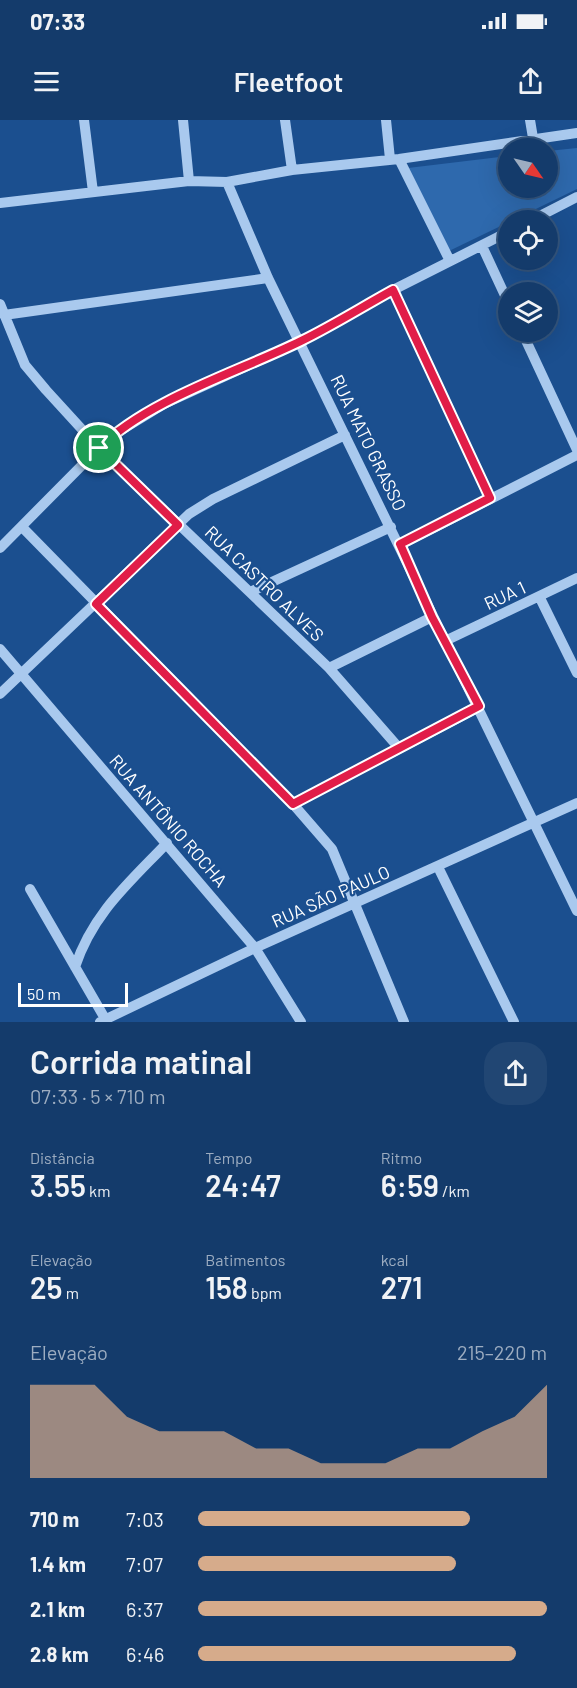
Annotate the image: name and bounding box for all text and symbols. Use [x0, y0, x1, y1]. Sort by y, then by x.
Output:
text: 07:33 [30, 8, 85, 34]
icon: menu [30, 65, 63, 98]
text: Fleetfoot [234, 65, 343, 97]
icon: share [514, 65, 547, 98]
north arrow [498, 138, 558, 198]
map controls [498, 138, 558, 342]
button: locate [498, 210, 558, 270]
button: layers [498, 282, 558, 342]
street label: RUA MATO GRASSO [326, 371, 411, 514]
pin [73, 422, 124, 473]
icon: arrive [82, 431, 115, 464]
street label: RUA CASTRO ALVES [201, 521, 329, 646]
street label: RUA 1 [480, 576, 529, 614]
street label: RUA ANTÔNIO ROCHA [105, 750, 232, 891]
street label: RUA SÃO PAULO [268, 860, 393, 932]
scale bar [18, 980, 128, 1007]
text: 50 m [27, 984, 61, 1003]
text: Corrida matinal [30, 1041, 252, 1081]
button: share [484, 1042, 547, 1105]
text: 07:33 · 5 × 710 m [30, 1084, 165, 1108]
text: Distância [30, 1148, 95, 1167]
text: Tempo [205, 1148, 253, 1167]
text: Ritmo [381, 1148, 422, 1167]
text: 3.55 [30, 1167, 86, 1203]
text: 24:47 [205, 1167, 281, 1203]
text: 6:59 [381, 1167, 439, 1203]
text: km [86, 1181, 110, 1200]
text: /km [439, 1181, 470, 1200]
text: Elevação [30, 1250, 92, 1269]
text: Batimentos [205, 1250, 286, 1269]
text: kcal [381, 1250, 409, 1269]
text: 25 [30, 1269, 62, 1305]
text: 158 [205, 1269, 248, 1305]
text: 271 [381, 1269, 423, 1305]
text: m [62, 1283, 79, 1302]
text: bpm [248, 1283, 282, 1302]
text: Elevação [30, 1340, 108, 1364]
text: 215–220 m [457, 1340, 547, 1364]
text: 710 m [30, 1507, 79, 1531]
text: 7:03 [126, 1507, 164, 1531]
text: 1.4 km [30, 1552, 86, 1576]
text: 7:07 [126, 1552, 163, 1576]
text: 2.1 km [30, 1597, 85, 1621]
text: 6:37 [126, 1597, 163, 1621]
text: 2.8 km [30, 1642, 89, 1666]
text: 6:46 [126, 1642, 164, 1666]

